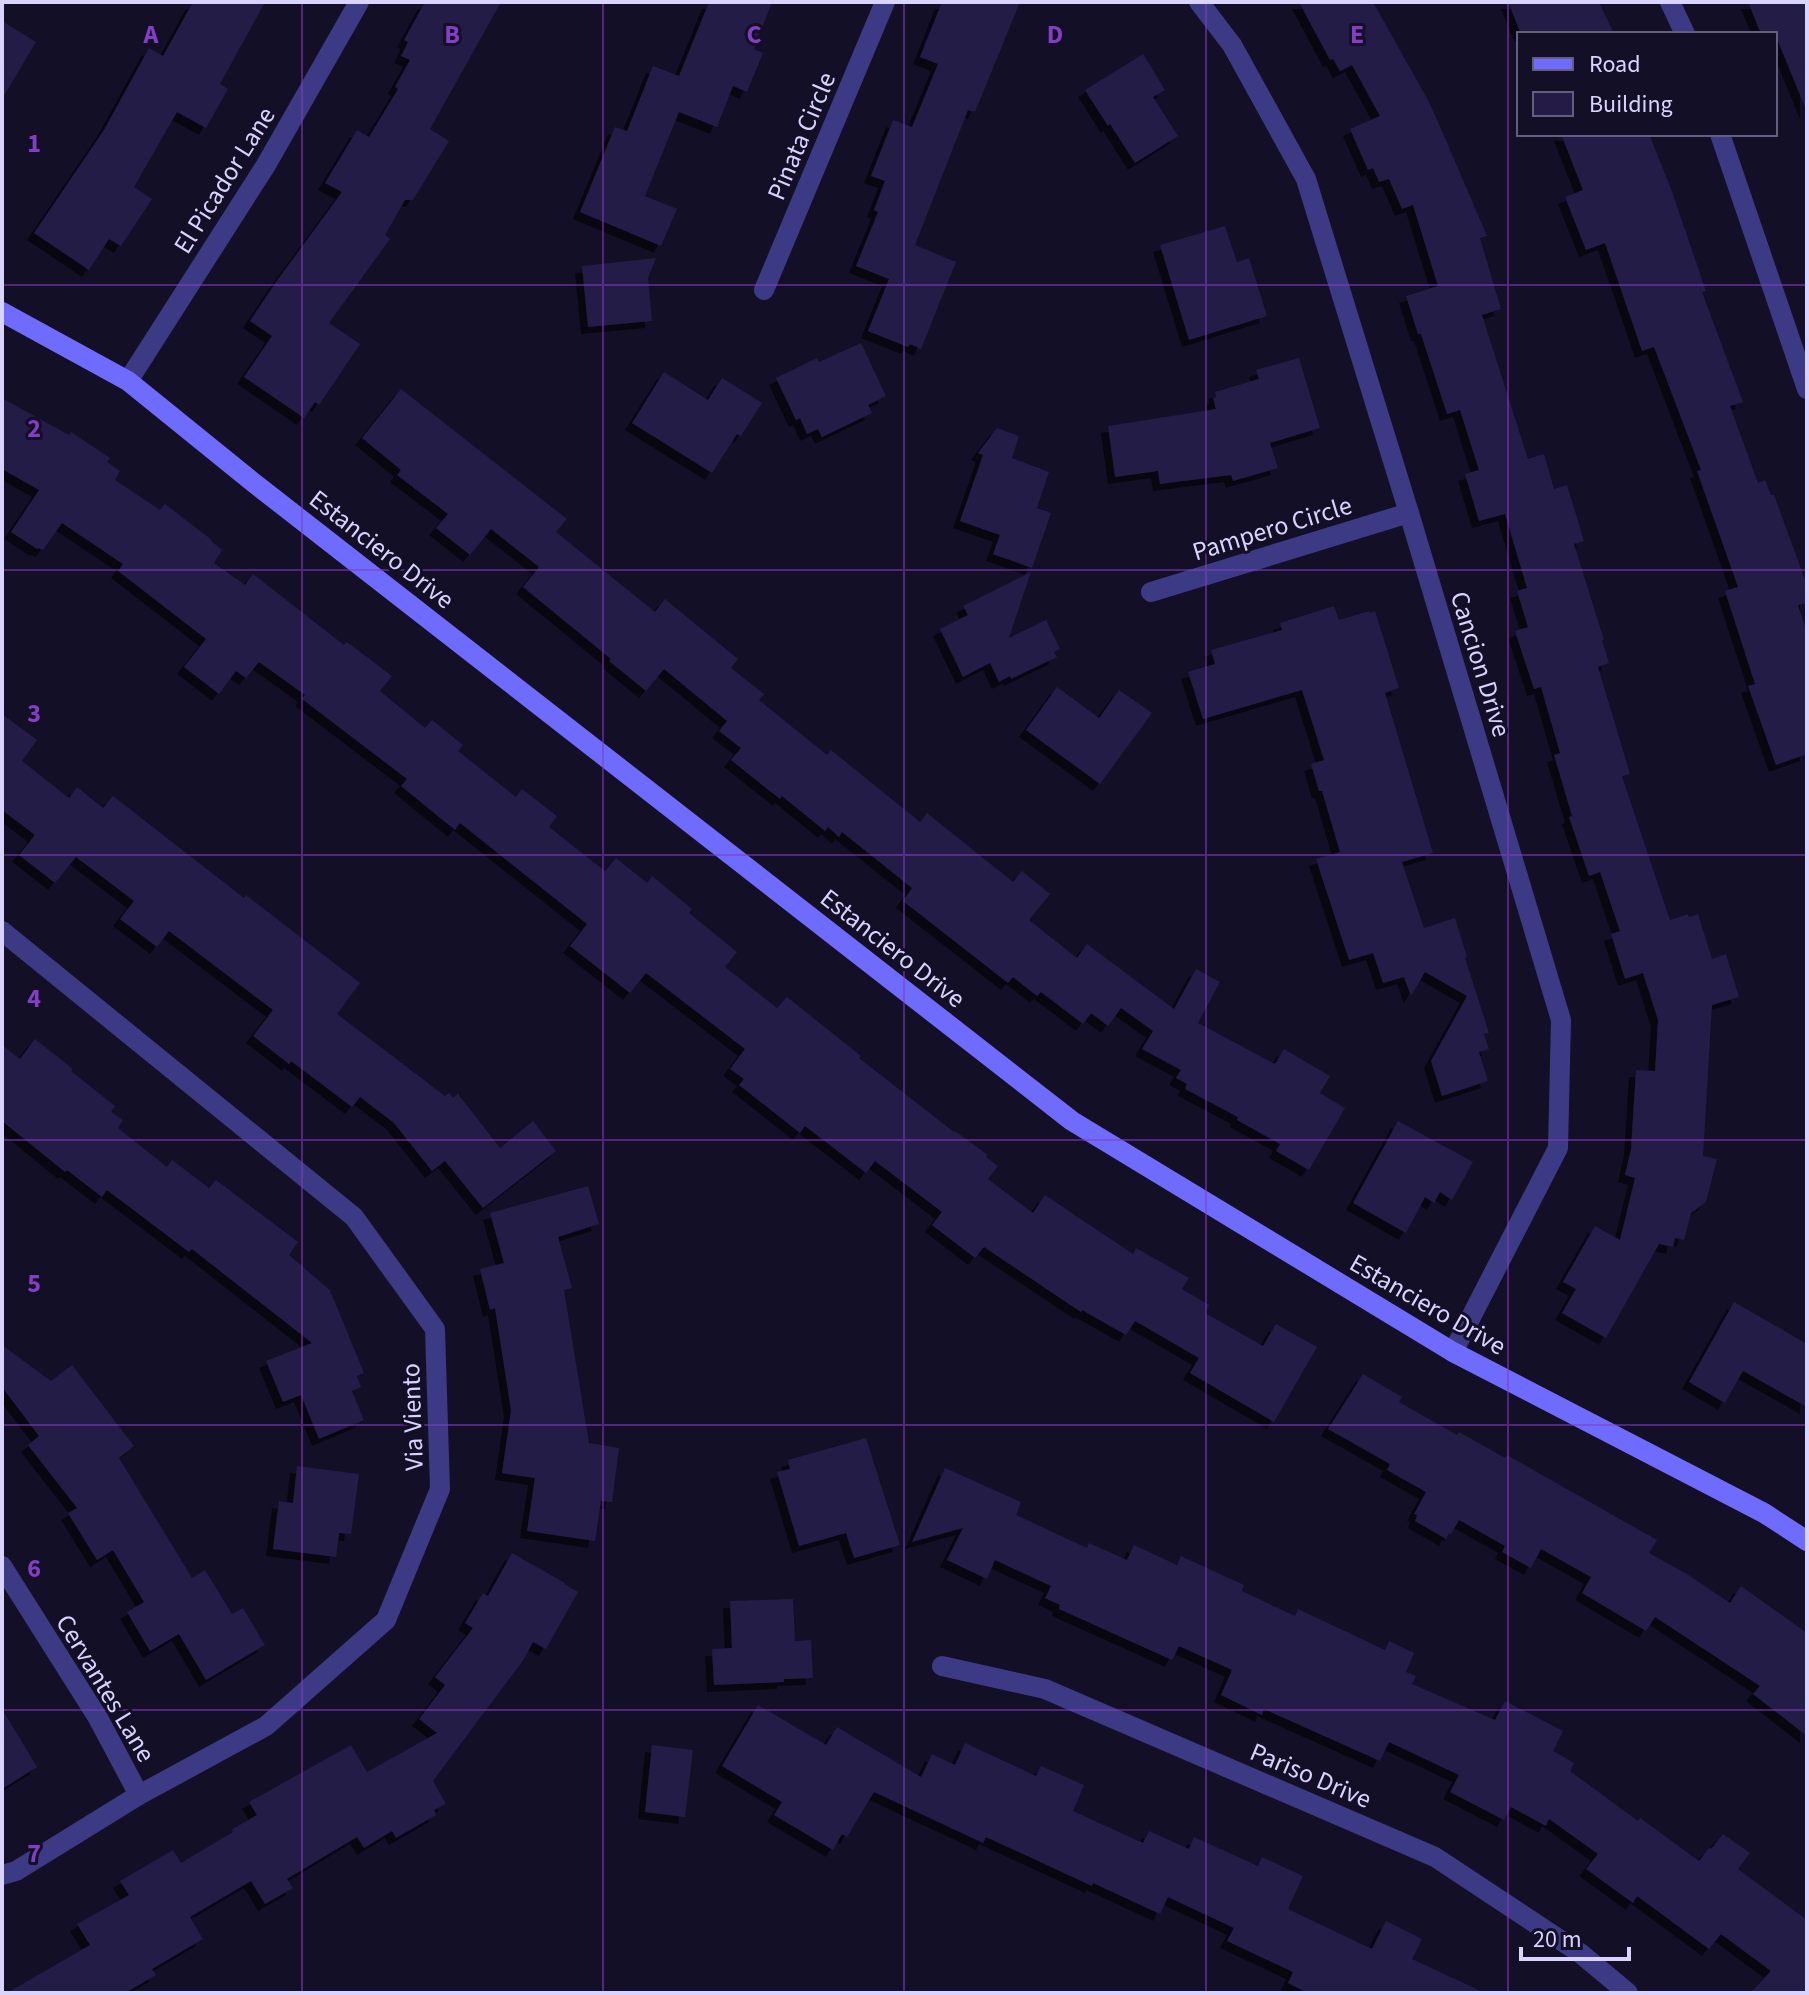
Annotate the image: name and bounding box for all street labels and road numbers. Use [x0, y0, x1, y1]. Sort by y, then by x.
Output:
street label: Pinata Circle [758, 66, 845, 206]
street label: El Picador Lane [164, 100, 284, 261]
street label: Estanciero Drive [301, 481, 462, 618]
street label: Pampero Circle [1188, 487, 1356, 570]
street label: Cancion Drive [1441, 587, 1520, 741]
street label: Estanciero Drive [812, 880, 973, 1017]
street label: Estanciero Drive [1343, 1245, 1513, 1364]
street label: Via Viento [392, 1363, 433, 1471]
street label: Cervantes Lane [47, 1607, 164, 1769]
street label: Pariso Drive [1244, 1733, 1377, 1818]

